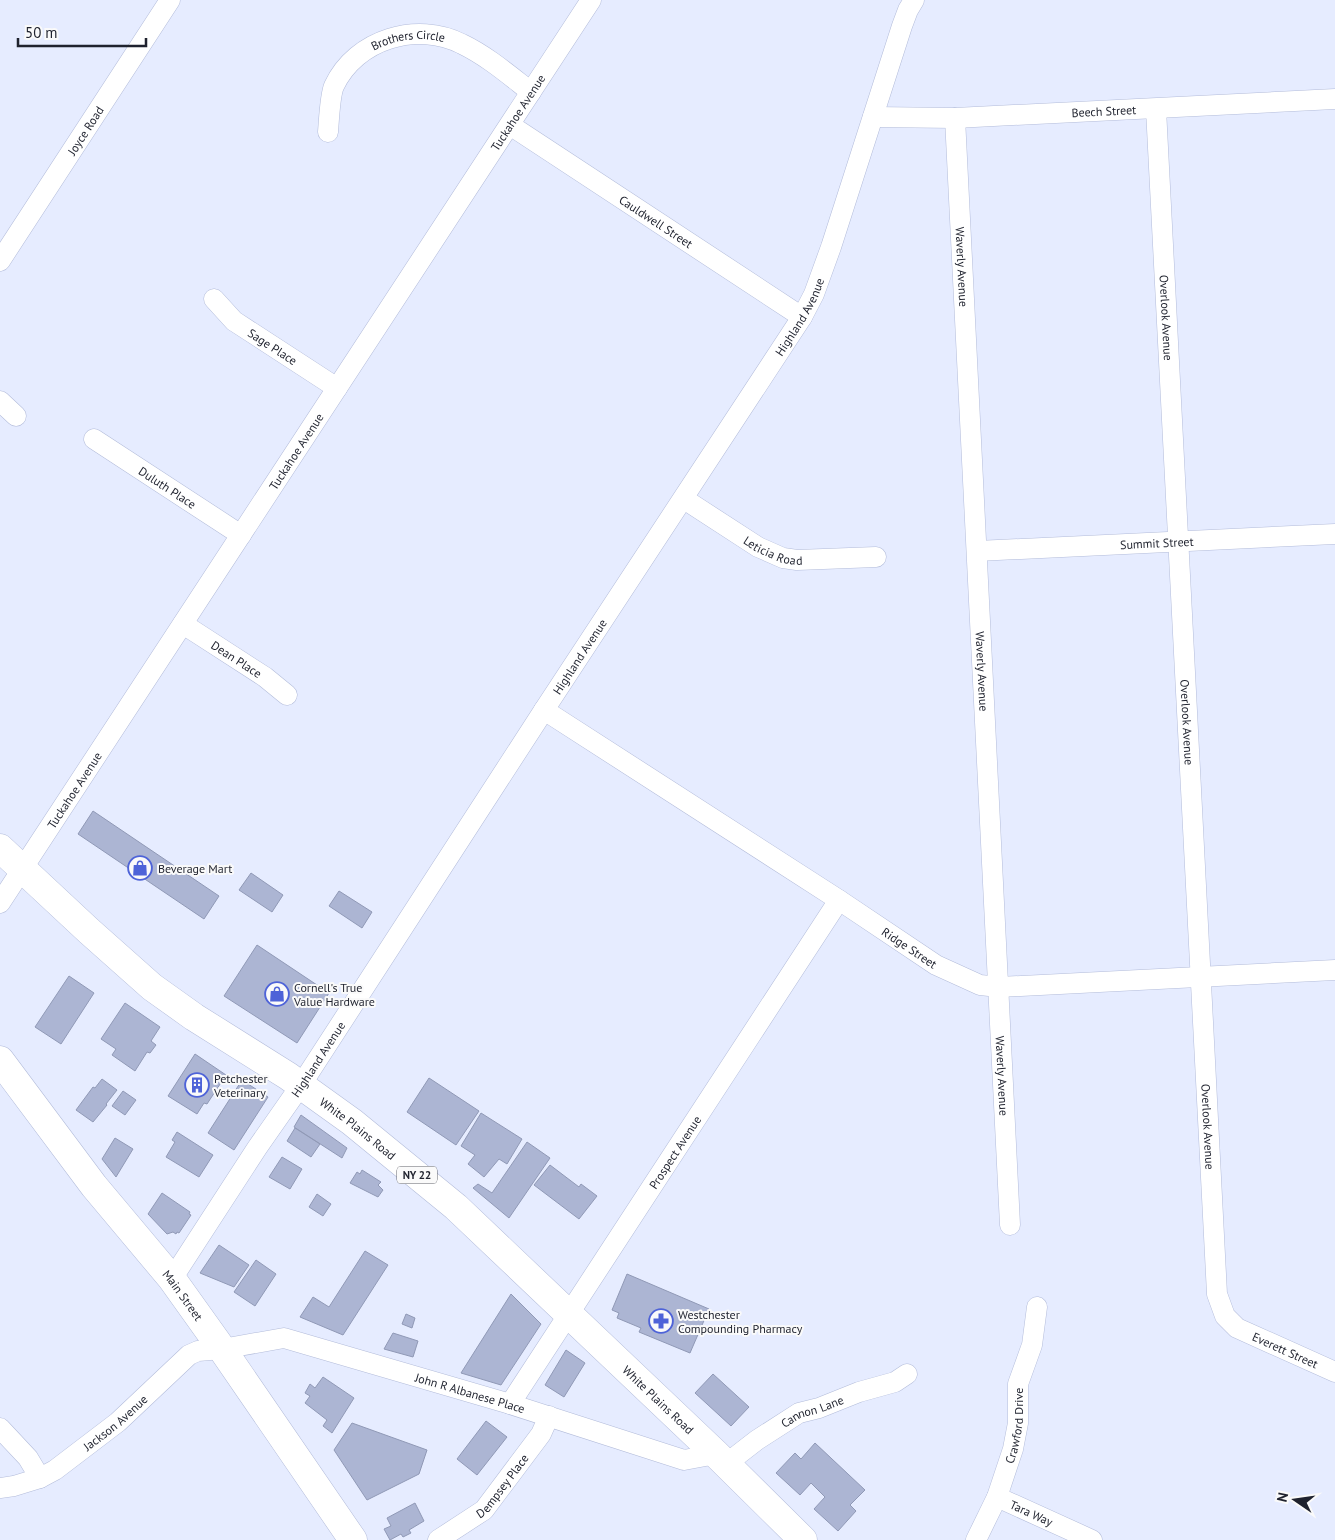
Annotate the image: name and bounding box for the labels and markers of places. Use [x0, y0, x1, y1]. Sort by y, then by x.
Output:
shop icon: Beverage Mart [127, 855, 153, 881]
place label: Beverage Mart [158, 861, 232, 876]
place label: Cornell's True Value Hardware [293, 980, 375, 1009]
shop icon: Cornell's True Value Hardware [264, 981, 290, 1007]
place label: Petchester Veterinary [213, 1071, 268, 1100]
building icon: Petchester Veterinary [184, 1072, 210, 1098]
place label: Westchester Compounding Pharmacy [678, 1307, 803, 1336]
pharmacy icon: Westchester Compounding Pharmacy [648, 1308, 674, 1334]

